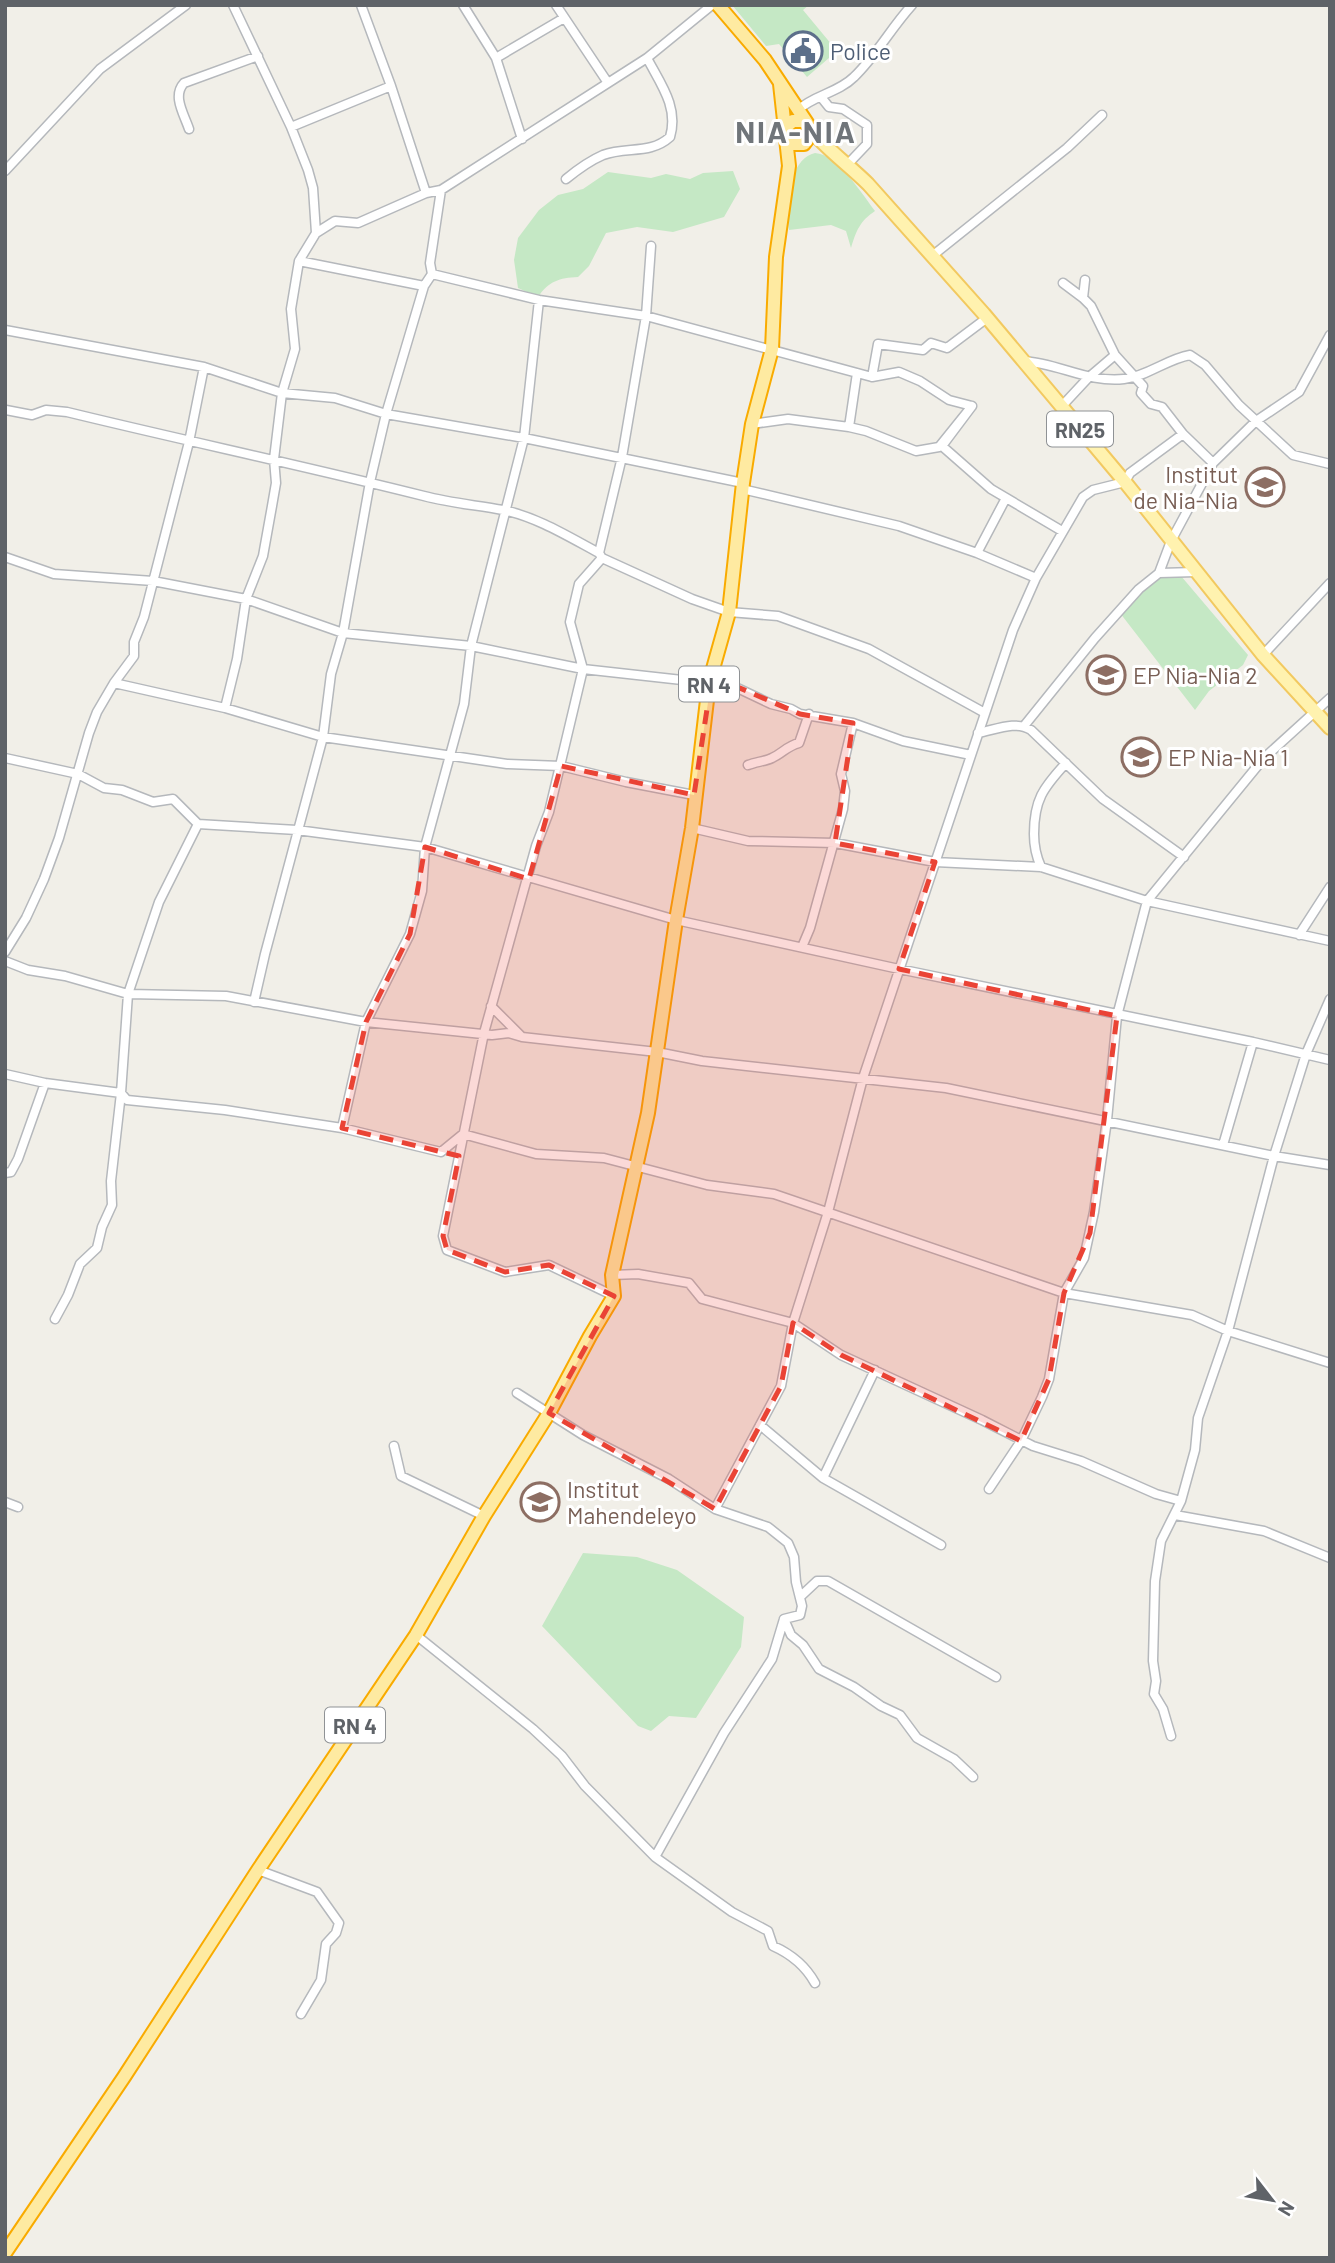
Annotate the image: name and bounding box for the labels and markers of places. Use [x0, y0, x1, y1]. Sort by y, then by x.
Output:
public building icon: Police [782, 30, 824, 72]
place label: Police [830, 37, 891, 65]
place label: Institut de Nia-Nia [1133, 460, 1238, 514]
school or university icon: Institut de Nia-Nia [1244, 466, 1286, 508]
school or university icon: EP Nia-Nia 2 [1085, 654, 1127, 696]
place label: EP Nia-Nia 2 [1133, 661, 1257, 689]
school or university icon: EP Nia-Nia 1 [1120, 736, 1162, 778]
place label: EP Nia-Nia 1 [1168, 743, 1288, 771]
place label: Institut Mahendeleyo [567, 1475, 697, 1529]
school or university icon: Institut Mahendeleyo [519, 1481, 561, 1523]

